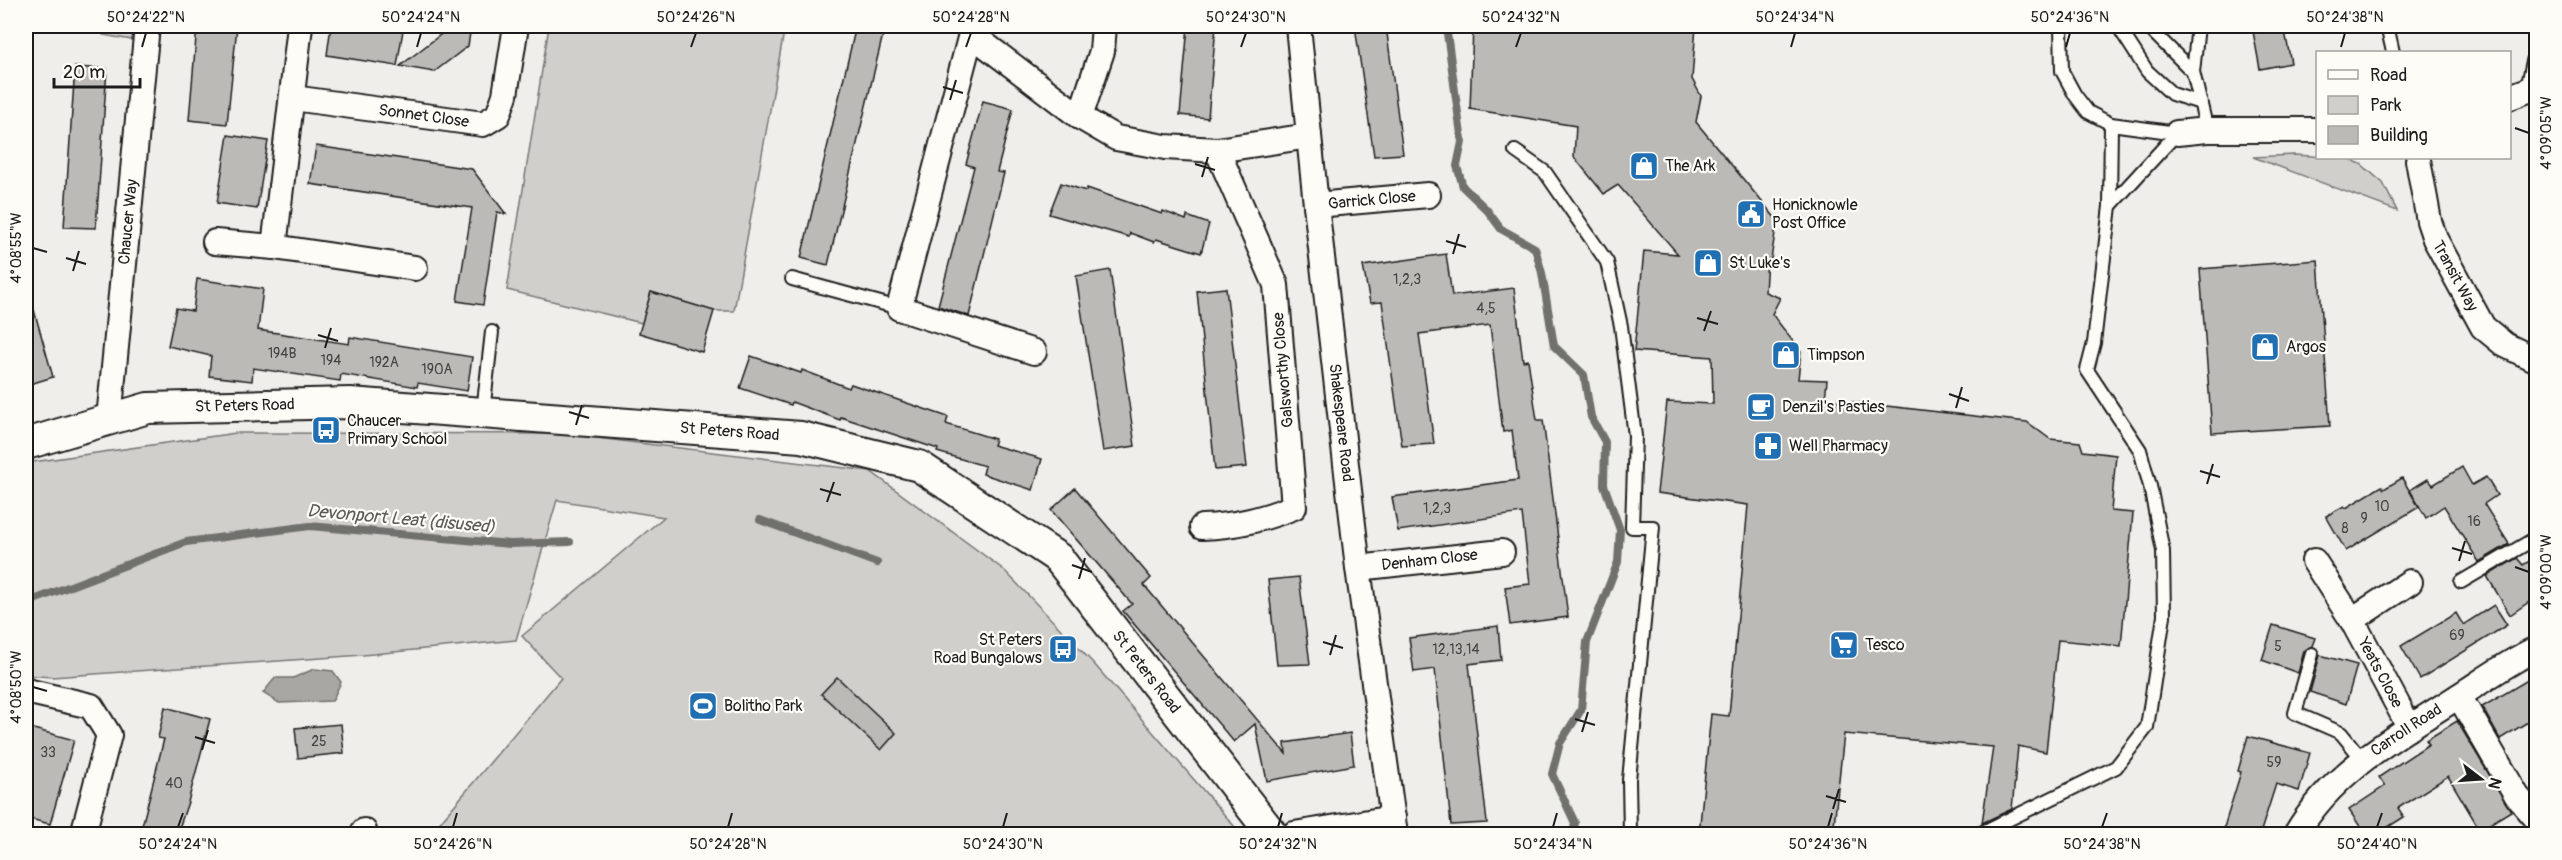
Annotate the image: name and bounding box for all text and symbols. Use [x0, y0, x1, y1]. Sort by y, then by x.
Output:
text: 50°24'22"N [107, 8, 185, 27]
text: 50°24'24"N [382, 8, 460, 27]
text: 50°24'26"N [657, 8, 735, 27]
text: 50°24'28"N [932, 8, 1010, 27]
text: 50°24'30"N [1206, 8, 1286, 27]
text: 50°24'32"N [1482, 8, 1560, 27]
text: 50°24'34"N [1756, 8, 1834, 27]
text: 50°24'36"N [2031, 8, 2109, 27]
text: 50°24'38"N [2306, 8, 2384, 27]
scale bar [54, 51, 140, 89]
legend [2316, 51, 2511, 159]
text: 20 m [63, 61, 105, 84]
text: Road [2370, 64, 2407, 87]
text: Park [2370, 94, 2402, 117]
text: 4°09'05"W [2537, 96, 2556, 170]
street label: Sonnet Close [377, 100, 470, 132]
text: Building [2370, 124, 2428, 147]
shop icon: The Ark [1628, 150, 1660, 182]
place label: The Ark [1665, 156, 1716, 176]
street label: Chaucer Way [114, 178, 142, 266]
street label: Garrick Close [1327, 186, 1417, 214]
place label: Honicknowle Post Office [1772, 195, 1858, 233]
public building icon: Honicknowle Post Office [1735, 198, 1767, 230]
text: 4°08'55"W [7, 212, 26, 284]
street label: Transit Way [2428, 237, 2483, 315]
shop icon: St Luke's [1692, 247, 1724, 279]
place label: St Luke's [1729, 253, 1790, 273]
house number: 1,2,3 [1393, 271, 1421, 288]
house number: 4,5 [1476, 300, 1496, 317]
street label: Galsworthy Close [1268, 311, 1298, 428]
shop icon: Argos [2249, 331, 2281, 363]
place label: Argos [2286, 337, 2326, 357]
shop icon: Timpson [1770, 339, 1802, 371]
house number: 194B [268, 345, 296, 362]
place label: Timpson [1807, 345, 1865, 365]
house number: 194 [321, 352, 341, 369]
house number: 192A [369, 354, 399, 371]
house number: 190A [421, 361, 453, 378]
street label: Shakespeare Road [1324, 362, 1358, 483]
cafe icon: Denzil's Pasties [1745, 391, 1777, 423]
street label: St Peters Road [195, 394, 295, 417]
place label: Denzil's Pasties [1782, 397, 1885, 417]
place label: Chaucer Primary School [347, 411, 447, 449]
bus stop icon: Chaucer Primary School [310, 414, 342, 446]
street label: St Peters Road [679, 418, 780, 445]
pharmacy icon: Well Pharmacy [1752, 430, 1784, 462]
place label: Well Pharmacy [1789, 436, 1888, 456]
house number: 10 [2374, 498, 2390, 515]
water label: Devonport Leat (disused) [306, 499, 496, 539]
house number: 1,2,3 [1423, 500, 1451, 517]
house number: 9 [2360, 510, 2368, 527]
house number: 16 [2467, 513, 2481, 530]
house number: 8 [2341, 520, 2349, 537]
text: 4°09'00"W [2537, 534, 2556, 610]
street label: Denham Close [1380, 545, 1479, 575]
street label: St Peters Road [1108, 626, 1185, 718]
house number: 69 [2449, 627, 2465, 644]
supermarket icon: Tesco [1828, 629, 1860, 661]
place label: St Peters Road Bungalows [934, 630, 1042, 668]
bus stop icon: St Peters Road Bungalows [1047, 633, 1079, 665]
street label: Yeats Close [2353, 633, 2407, 711]
place label: Tesco [1865, 635, 1905, 655]
house number: 5 [2274, 638, 2282, 655]
house number: 12,13,14 [1432, 641, 1480, 658]
text: 4°08'50"W [7, 650, 26, 724]
sports icon: Bolitho Park [687, 690, 719, 722]
place label: Bolitho Park [724, 696, 803, 716]
street label: Carroll Road [2367, 699, 2446, 761]
house number: 25 [311, 733, 327, 750]
house number: 33 [40, 744, 56, 761]
north arrow [2451, 749, 2511, 809]
house number: 59 [2267, 754, 2281, 771]
house number: 40 [165, 775, 183, 792]
text: N [2483, 775, 2506, 791]
text: 50°24'24"N [139, 835, 217, 854]
text: 50°24'26"N [414, 835, 492, 854]
text: 50°24'28"N [689, 835, 767, 854]
text: 50°24'30"N [963, 835, 1043, 854]
text: 50°24'32"N [1239, 835, 1317, 854]
text: 50°24'34"N [1514, 835, 1592, 854]
text: 50°24'36"N [1789, 835, 1867, 854]
text: 50°24'38"N [2063, 835, 2141, 854]
text: 50°24'40"N [2337, 835, 2417, 854]

